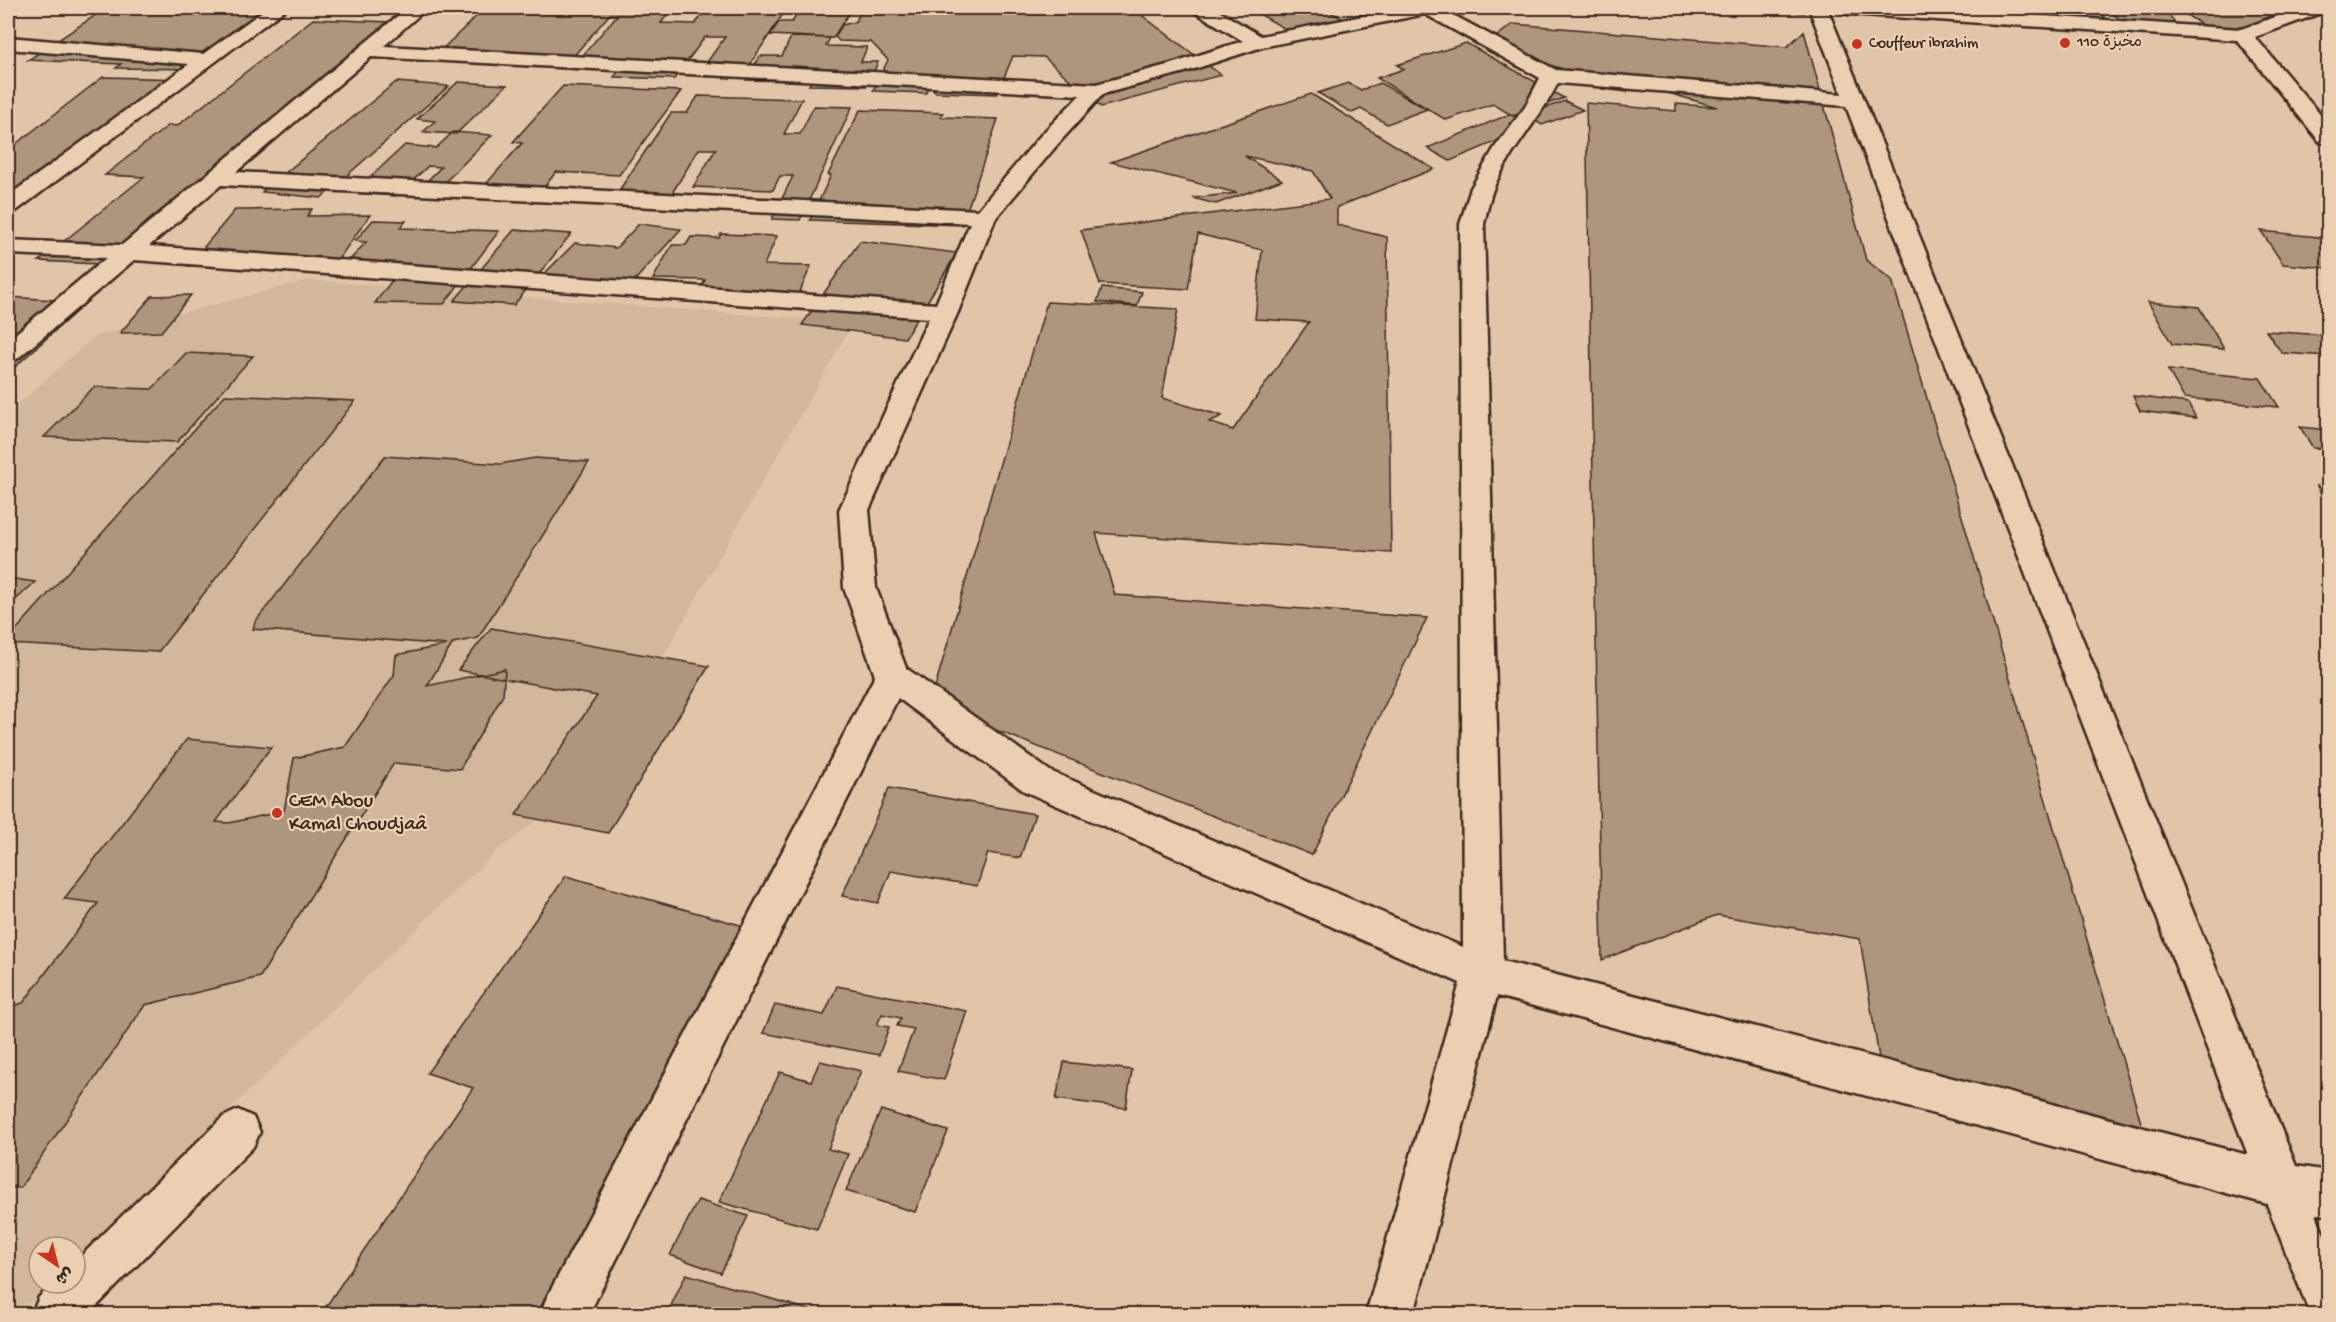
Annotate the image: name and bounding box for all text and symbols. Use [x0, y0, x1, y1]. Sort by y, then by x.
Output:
place label: مخبزة 110 [2076, 34, 2142, 53]
place label: Couffeur ibrahim [1869, 35, 1979, 54]
marker: مخبزة 110 [2058, 36, 2072, 50]
marker: Couffeur ibrahim [1850, 37, 1864, 51]
place label: CEM Abou Kamal Choudjaâ [289, 791, 428, 837]
marker: CEM Abou Kamal Choudjaâ [270, 806, 284, 820]
north arrow [27, 1235, 87, 1295]
text: ش [51, 1262, 76, 1287]

